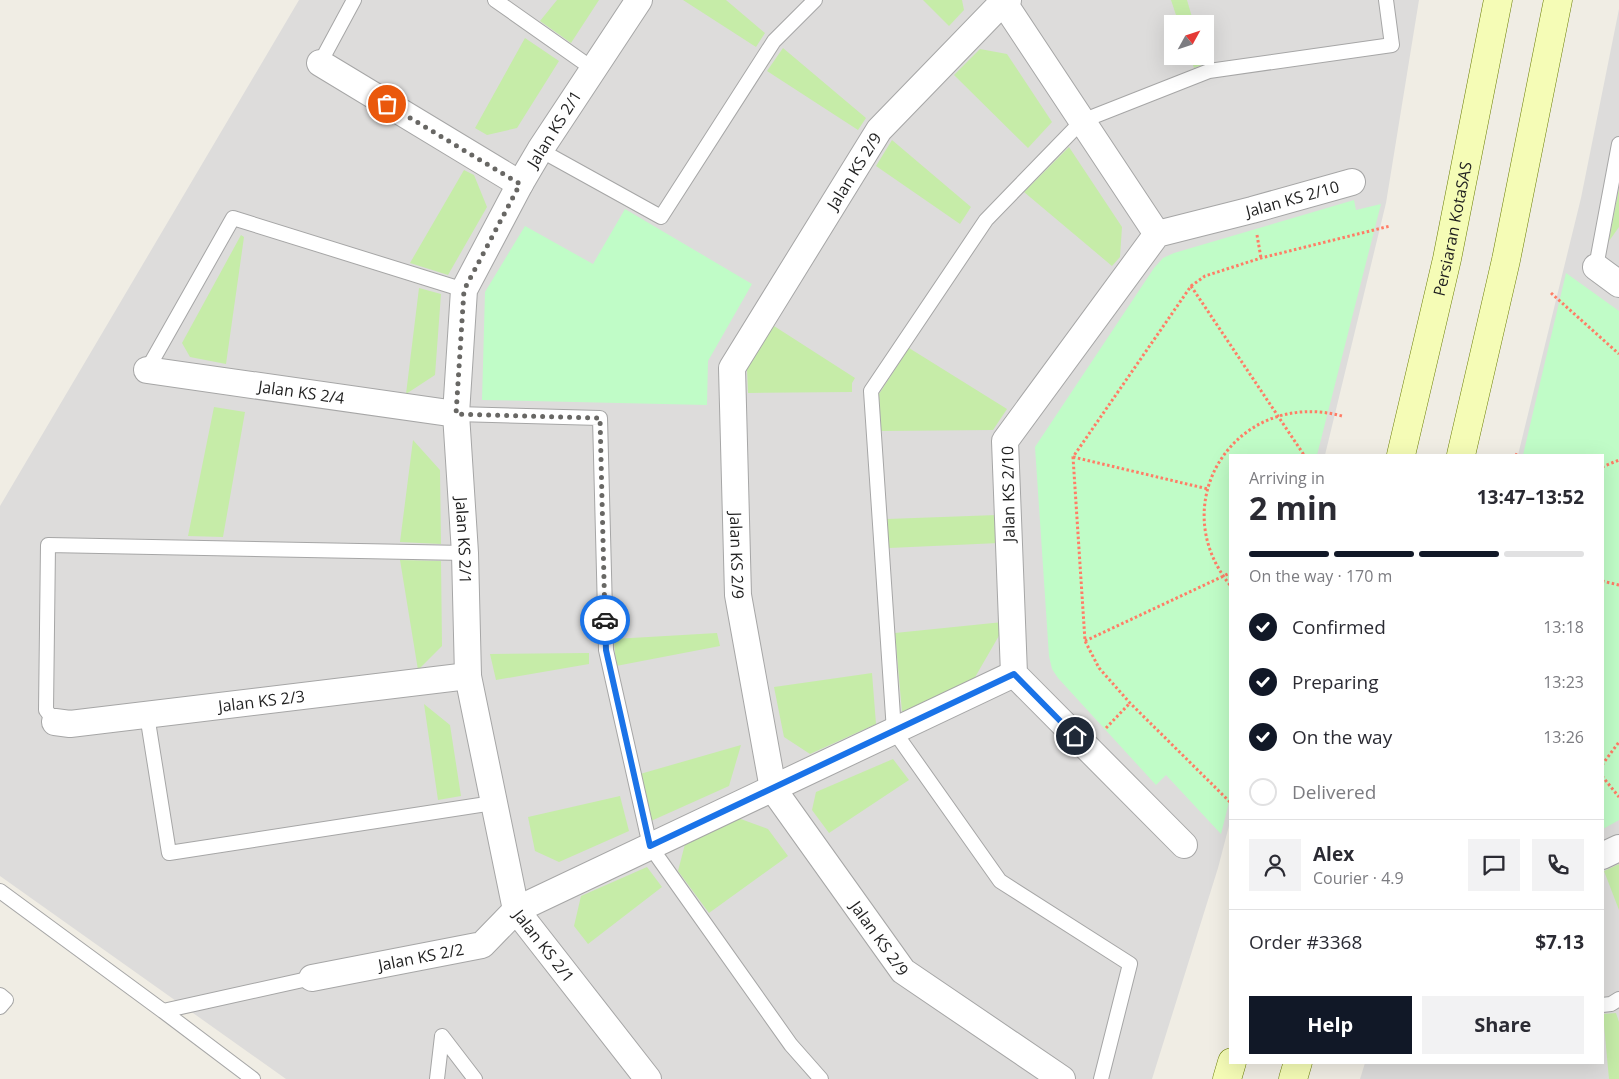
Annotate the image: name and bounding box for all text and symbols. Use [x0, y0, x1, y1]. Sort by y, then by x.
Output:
north arrow [1164, 15, 1214, 65]
map controls [1164, 15, 1214, 65]
pin [366, 83, 408, 125]
street label: Jalan KS 2/1 [521, 86, 586, 173]
icon: bag [373, 90, 401, 118]
street label: Jalan KS 2/9 [821, 128, 886, 215]
street label: Persiaran KotaSAS [1428, 159, 1477, 298]
street label: Jalan KS 2/10 [1241, 175, 1342, 223]
street label: Jalan KS 2/4 [255, 375, 346, 409]
street label: Jalan KS 2/10 [996, 446, 1020, 544]
text: Arriving in [1249, 467, 1325, 489]
text: 13:47–13:52 [1477, 484, 1584, 510]
text: 2 min [1249, 486, 1338, 529]
street label: Jalan KS 2/1 [450, 494, 477, 584]
street label: Jalan KS 2/9 [725, 510, 749, 599]
text: On the way · 170 m [1249, 565, 1392, 587]
courier [580, 595, 630, 645]
icon: car [591, 606, 619, 634]
icon: check [1249, 613, 1277, 641]
text: Confirmed [1292, 614, 1386, 640]
text: 13:18 [1543, 616, 1584, 638]
icon: check [1249, 668, 1277, 696]
text: Preparing [1292, 669, 1379, 695]
text: 13:23 [1543, 671, 1584, 693]
street label: Jalan KS 2/3 [215, 685, 306, 717]
pin [1054, 715, 1096, 757]
icon: home [1061, 722, 1089, 750]
icon: check [1249, 723, 1277, 751]
text: On the way [1292, 724, 1392, 750]
text: 13:26 [1543, 726, 1584, 748]
text: Delivered [1292, 779, 1376, 805]
button: person [1249, 839, 1301, 891]
button: chat [1468, 839, 1520, 891]
button: phone [1532, 839, 1584, 891]
text: Alex [1313, 841, 1354, 867]
text: Courier · 4.9 [1313, 867, 1404, 889]
street label: Jalan KS 2/9 [844, 895, 914, 980]
street label: Jalan KS 2/1 [507, 903, 579, 987]
text: Order #3368 [1249, 929, 1362, 955]
text: $7.13 [1535, 929, 1584, 955]
street label: Jalan KS 2/2 [374, 938, 466, 976]
button: Help [1249, 996, 1412, 1054]
button: Share [1422, 996, 1584, 1054]

